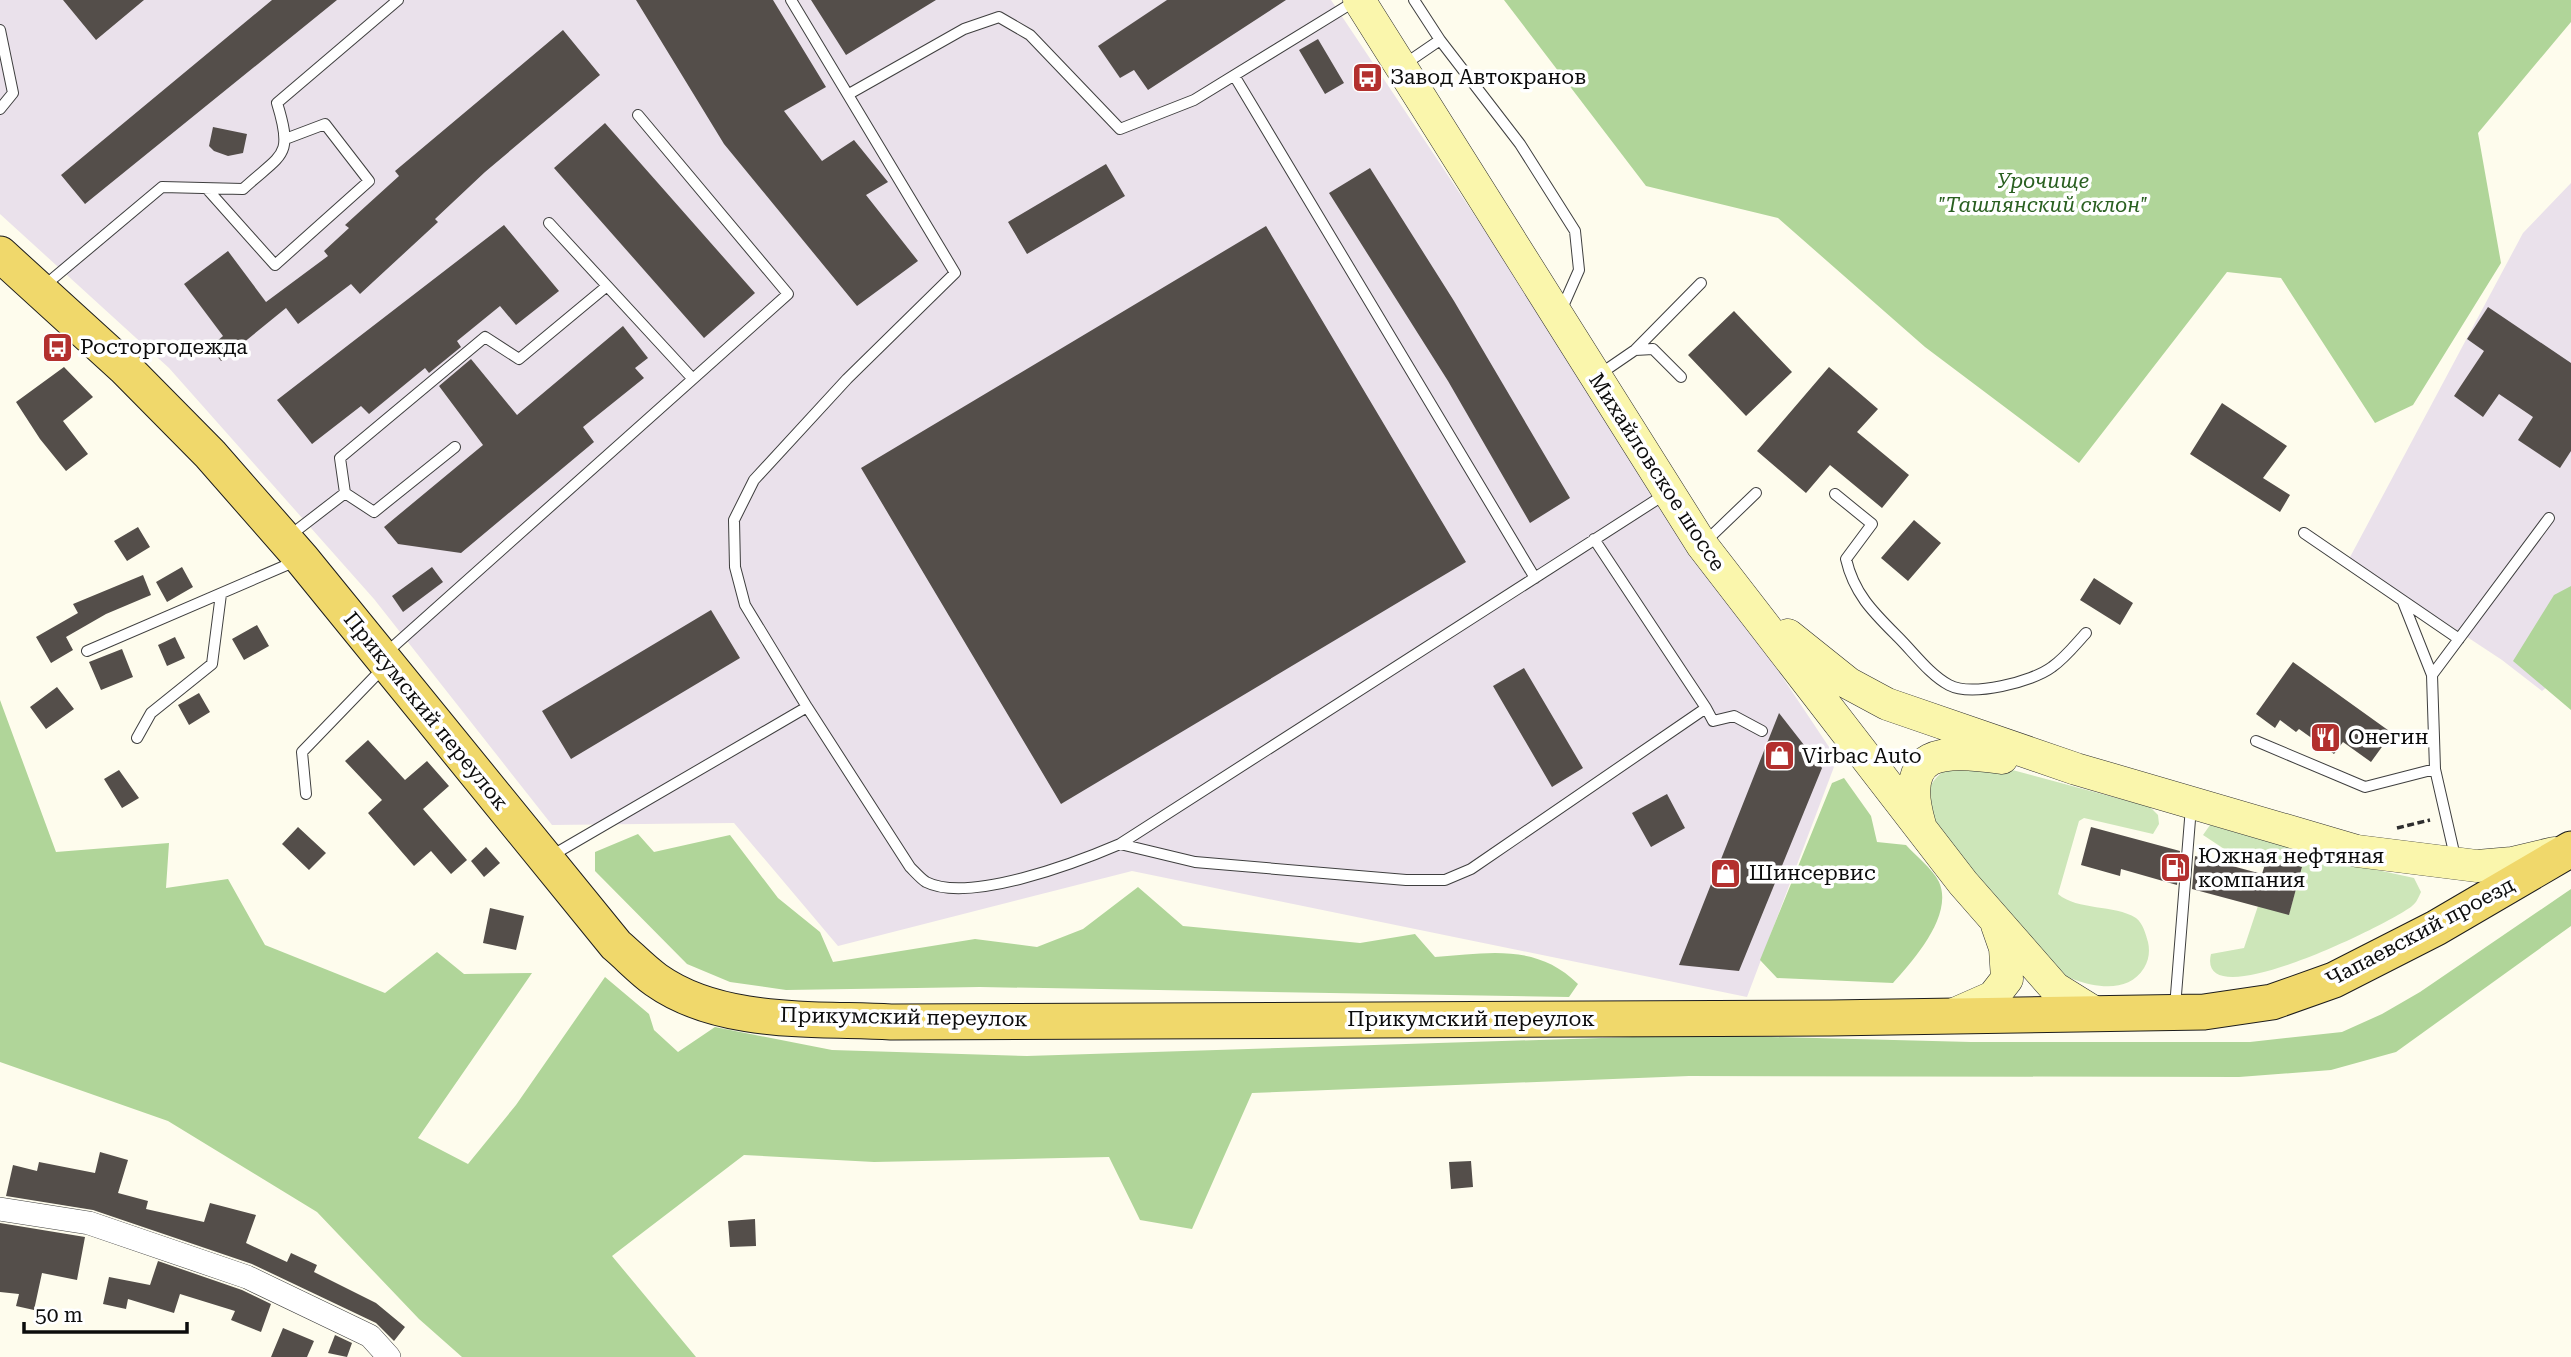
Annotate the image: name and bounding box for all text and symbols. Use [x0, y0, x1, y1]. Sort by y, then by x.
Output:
bus stop icon: Завод Автокранов [1350, 60, 1384, 94]
place label: Завод Автокранов [1390, 65, 1586, 89]
park label: Урочище "Ташлянский склон" [1938, 169, 2148, 217]
bus stop icon: Росторгодежда [40, 330, 74, 364]
place label: Росторгодежда [80, 335, 248, 359]
street label: Михайловское шоссе [1584, 369, 1730, 575]
street label: Прикумский переулок [339, 607, 513, 815]
restaurant icon: Онегин [2308, 720, 2342, 754]
place label: Онегин [2348, 725, 2428, 749]
shop icon: Virbac Auto [1762, 739, 1796, 773]
place label: Virbac Auto [1802, 744, 1922, 768]
place label: Южная нефтяная компания [2198, 844, 2384, 892]
fuel station icon: Южная нефтяная компания [2158, 851, 2192, 885]
shop icon: Шинсервис [1709, 856, 1743, 890]
place label: Шинсервис [1749, 861, 1876, 885]
street label: Чапаевский проезд [2322, 872, 2518, 992]
street label: Прикумский переулок [780, 1003, 1028, 1031]
street label: Прикумский переулок [1347, 1007, 1595, 1031]
scale bar [24, 1290, 187, 1334]
text: 50 m [35, 1303, 83, 1327]

